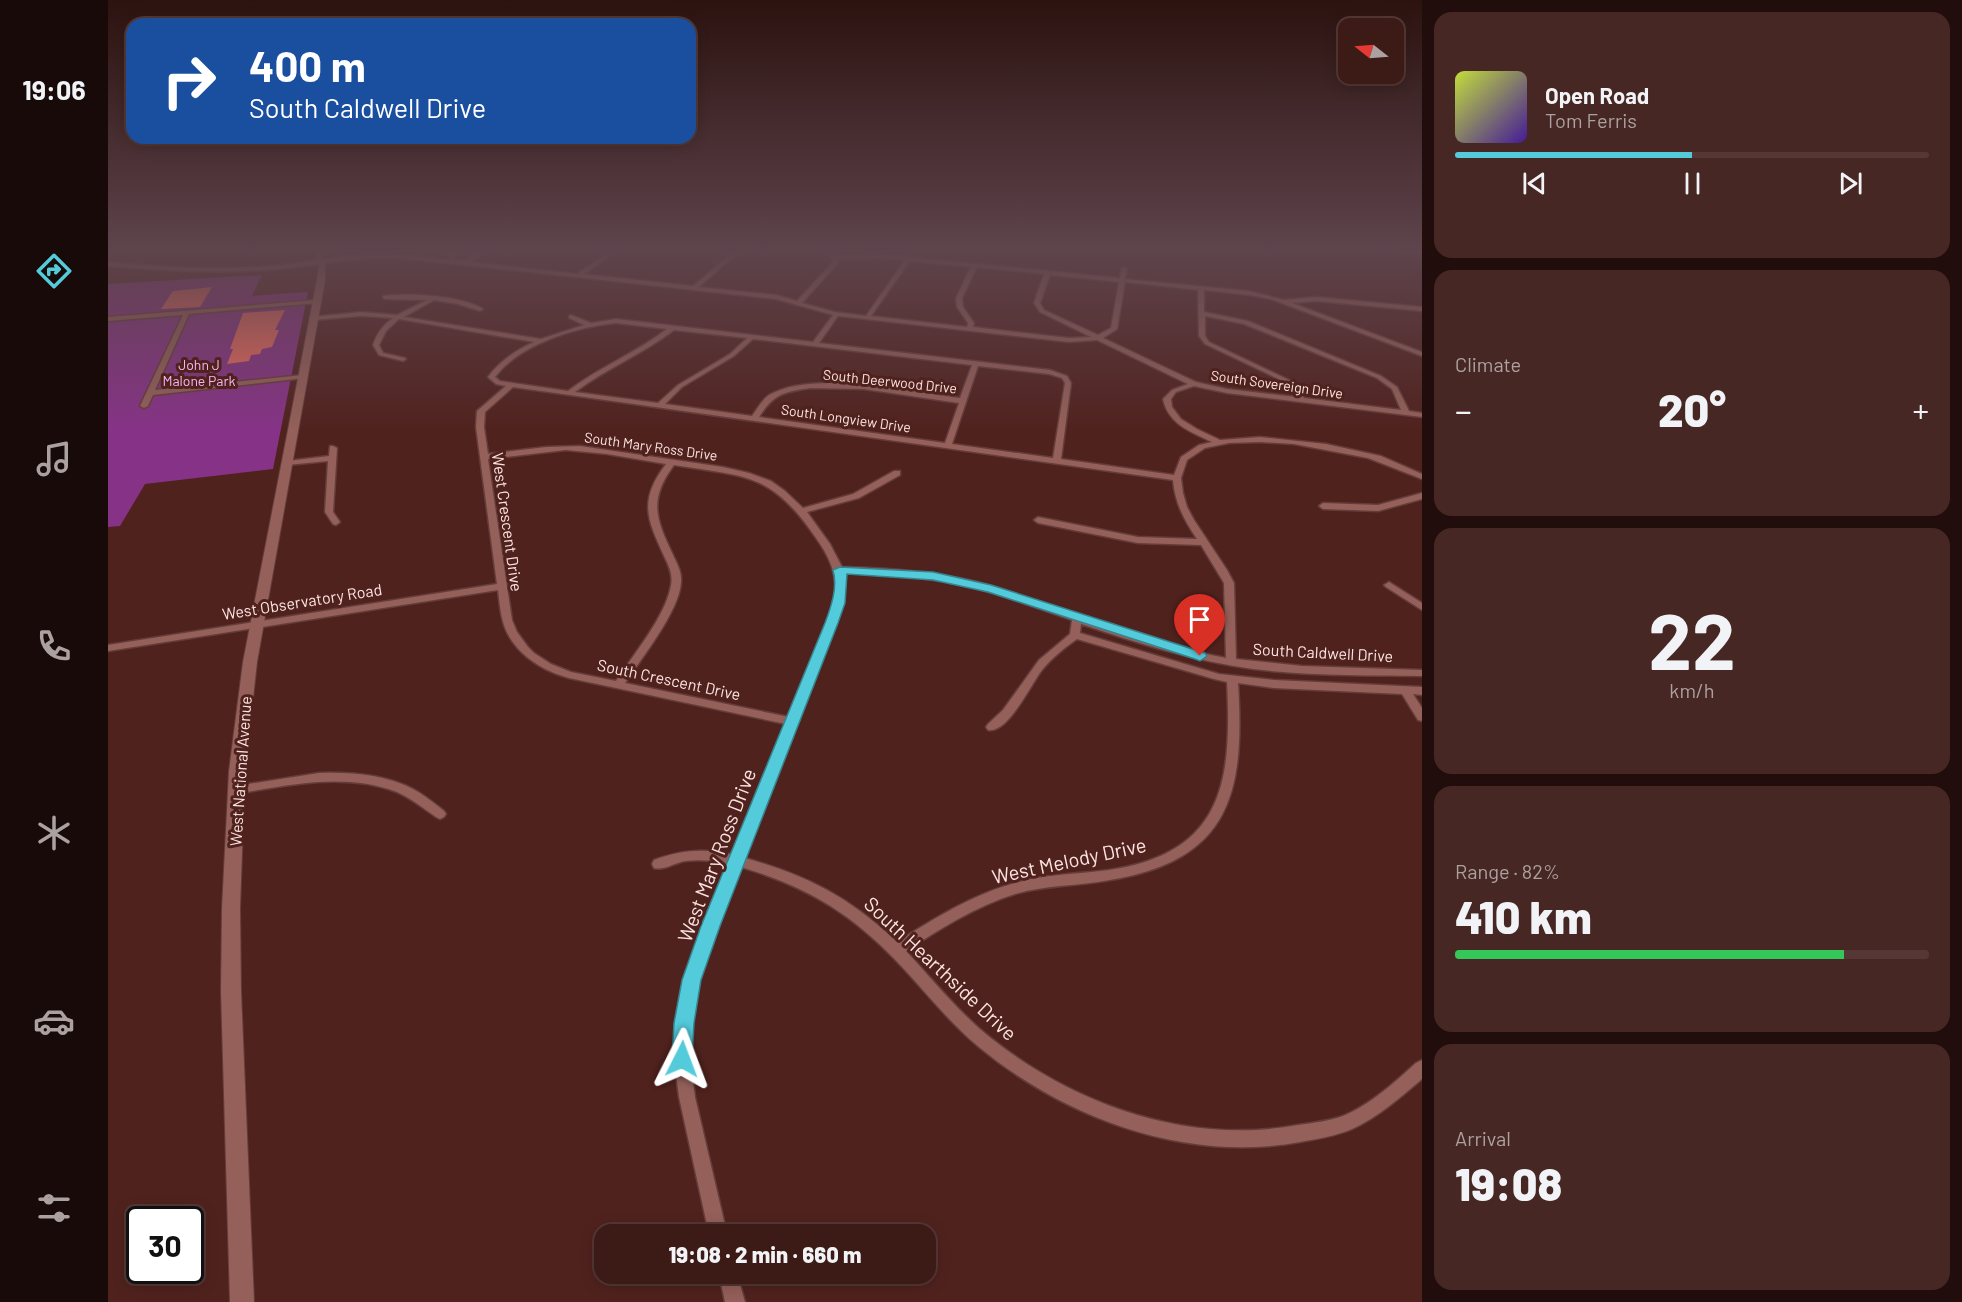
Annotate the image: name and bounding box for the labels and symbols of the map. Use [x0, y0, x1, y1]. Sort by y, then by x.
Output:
north arrow [1338, 18, 1404, 84]
park label: John J Malone Park [162, 356, 236, 389]
street label: South Deerwood Drive [822, 366, 958, 396]
street label: South Sovereign Drive [1210, 366, 1344, 402]
street label: South Longview Drive [780, 400, 912, 436]
street label: South Mary Ross Drive [583, 428, 719, 464]
street label: West Crescent Drive [489, 451, 527, 593]
street label: West Observatory Road [221, 579, 383, 623]
pin [1174, 594, 1225, 656]
street label: South Caldwell Drive [1252, 639, 1394, 665]
street label: South Crescent Drive [596, 655, 742, 703]
street label: West National Avenue [225, 695, 255, 847]
street label: West Mary Ross Drive [672, 765, 760, 945]
street label: West Melody Drive [990, 832, 1148, 888]
street label: South Hearthside Drive [860, 891, 1022, 1045]
position arrow [650, 1027, 714, 1091]
speed limit sign: 30 [126, 1206, 204, 1284]

